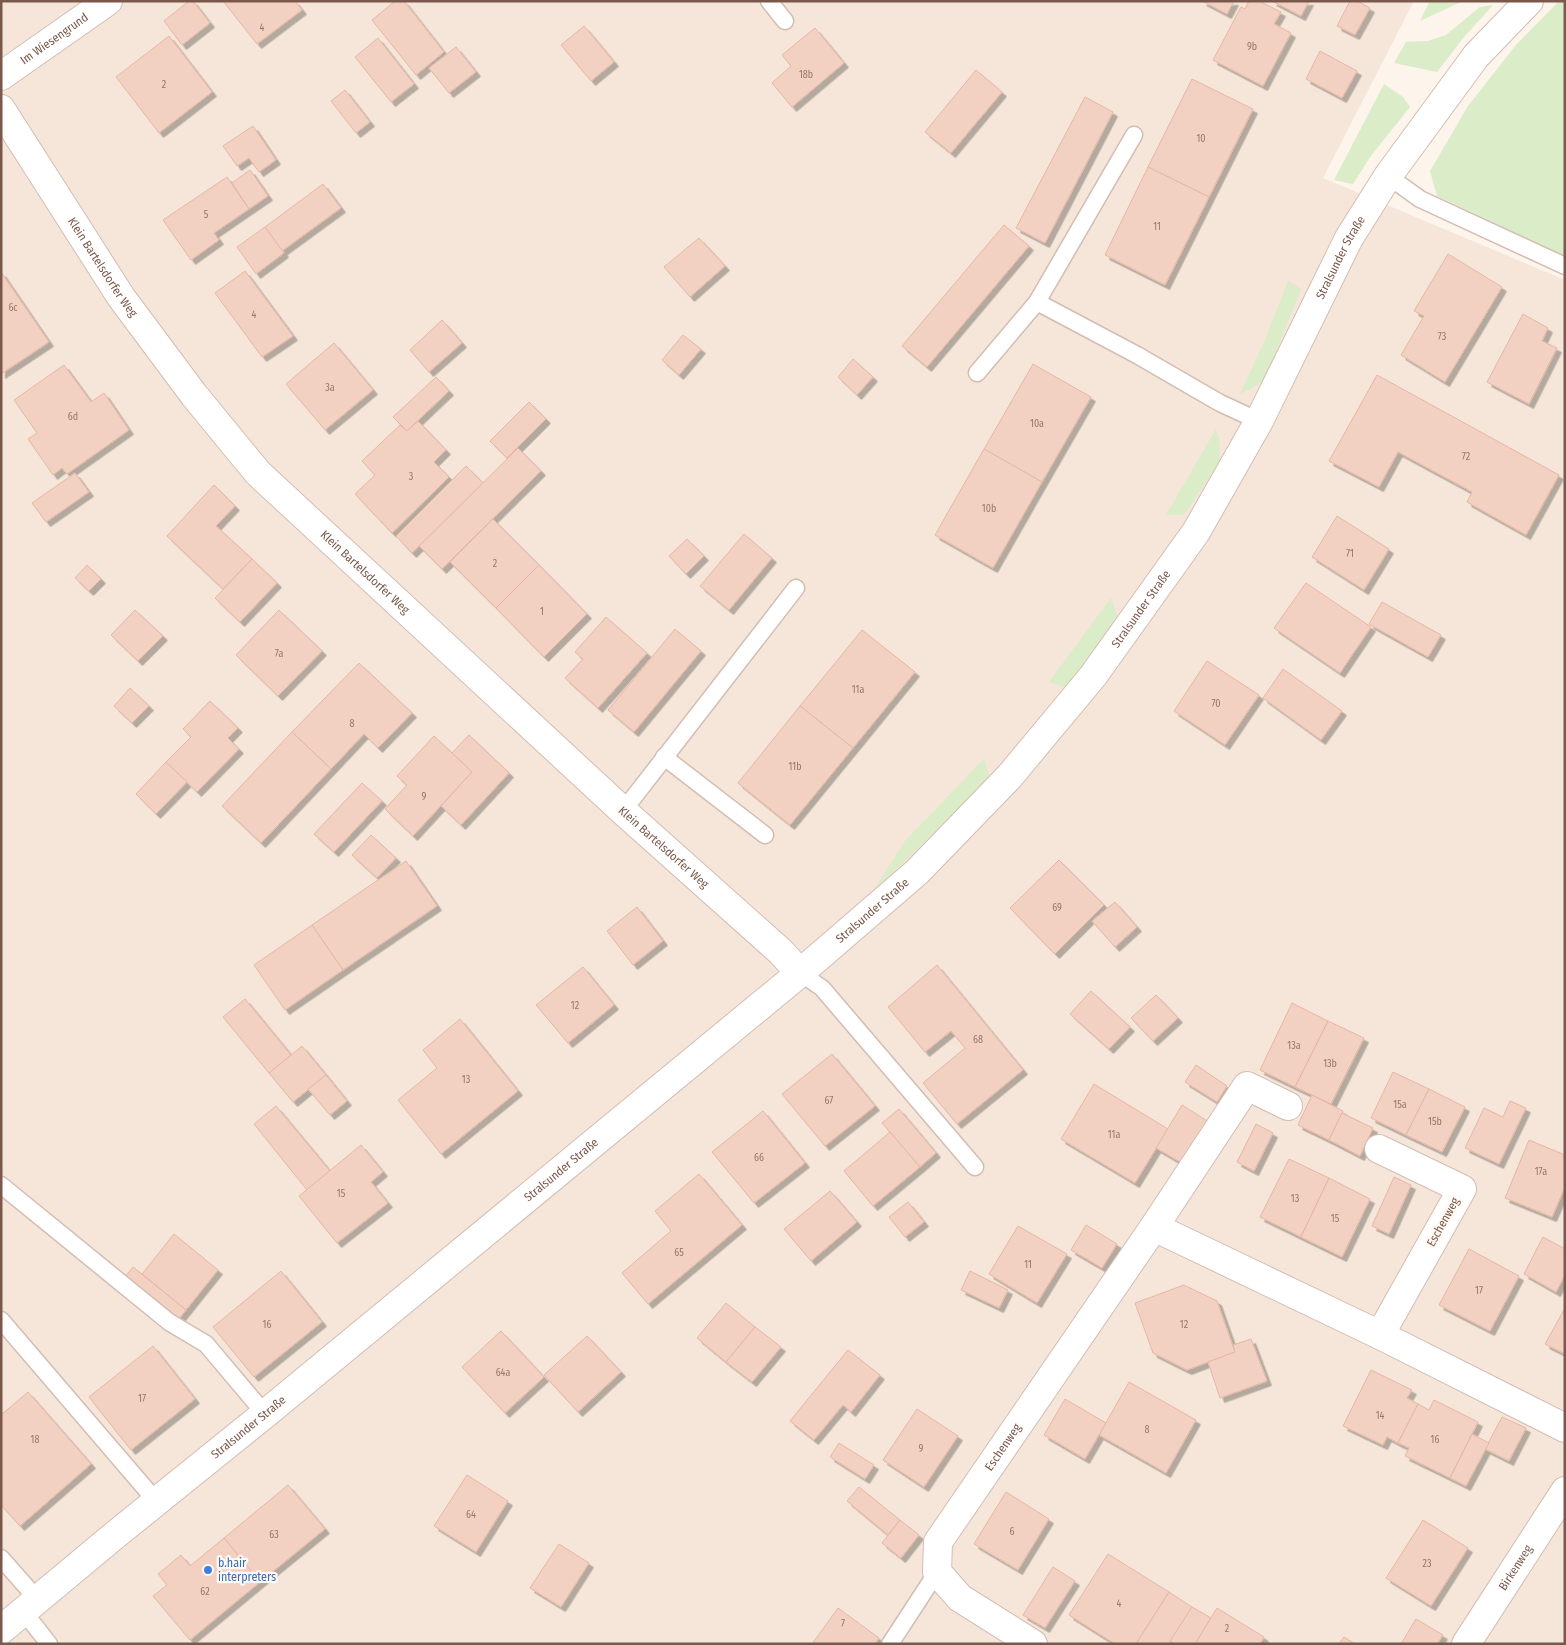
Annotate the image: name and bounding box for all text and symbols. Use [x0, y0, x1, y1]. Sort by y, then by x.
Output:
street label: Im Wiesengrund [18, 10, 91, 67]
house number: 4 [260, 22, 265, 34]
house number: 9b [1247, 41, 1257, 53]
house number: 18b [799, 69, 813, 81]
house number: 2 [162, 79, 167, 91]
house number: 10 [1196, 133, 1206, 145]
house number: 5 [204, 209, 209, 221]
street label: Stralsunder Straße [1313, 213, 1368, 301]
street label: Klein Bartelsdorfer Weg [65, 215, 141, 320]
house number: 11 [1153, 221, 1161, 233]
house number: 6c [8, 302, 18, 314]
house number: 4 [252, 309, 257, 321]
house number: 73 [1438, 331, 1447, 343]
house number: 3a [325, 382, 335, 394]
house number: 6d [68, 411, 78, 423]
house number: 10a [1030, 418, 1044, 430]
house number: 72 [1462, 451, 1471, 463]
house number: 3 [409, 471, 414, 483]
house number: 10b [982, 503, 996, 515]
street label: Klein Bartelsdorfer Weg [318, 528, 413, 617]
house number: 71 [1346, 548, 1354, 560]
house number: 2 [493, 558, 498, 570]
street label: Stralsunder Straße [1109, 568, 1173, 650]
house number: 1 [540, 606, 544, 618]
house number: 7a [275, 648, 283, 660]
house number: 11a [852, 684, 864, 696]
house number: 70 [1211, 698, 1221, 710]
house number: 8 [350, 718, 355, 730]
house number: 11b [789, 761, 801, 773]
house number: 9 [422, 791, 427, 803]
street label: Klein Bartelsdorfer Weg [616, 803, 712, 891]
street label: Stralsunder Straße [833, 875, 912, 946]
house number: 69 [1052, 902, 1062, 914]
house number: 12 [571, 1000, 580, 1012]
house number: 68 [973, 1034, 983, 1046]
house number: 13a [1287, 1040, 1301, 1052]
house number: 13b [1323, 1058, 1337, 1070]
house number: 13 [462, 1074, 471, 1086]
house number: 67 [825, 1095, 833, 1107]
house number: 15a [1393, 1099, 1407, 1111]
house number: 15b [1428, 1116, 1442, 1128]
house number: 11a [1108, 1129, 1120, 1141]
street label: Stralsunder Straße [521, 1135, 601, 1204]
house number: 66 [754, 1152, 764, 1164]
house number: 17a [1535, 1166, 1547, 1178]
house number: 15 [337, 1188, 346, 1200]
house number: 13 [1291, 1193, 1300, 1205]
street label: Eschenweg [1424, 1195, 1462, 1249]
house number: 15 [1331, 1213, 1340, 1225]
house number: 65 [674, 1247, 684, 1259]
house number: 11 [1024, 1259, 1032, 1271]
house number: 17 [1475, 1285, 1483, 1297]
house number: 16 [263, 1319, 271, 1331]
house number: 12 [1180, 1319, 1189, 1331]
house number: 64a [496, 1367, 510, 1379]
house number: 17 [138, 1393, 146, 1405]
street label: Stralsunder Straße [208, 1393, 289, 1462]
house number: 14 [1376, 1410, 1385, 1422]
street label: Eschenweg [982, 1421, 1024, 1473]
house number: 8 [1145, 1424, 1150, 1436]
house number: 18 [31, 1434, 39, 1446]
house number: 16 [1431, 1434, 1439, 1446]
house number: 9 [919, 1443, 924, 1455]
house number: 64 [466, 1509, 476, 1521]
house number: 6 [1010, 1526, 1015, 1538]
house number: 63 [269, 1529, 279, 1541]
street label: Birkenweg [1496, 1542, 1535, 1593]
place label: b.hair interpreters [218, 1556, 276, 1584]
house number: 23 [1423, 1558, 1432, 1570]
marker: b.hair interpreters [202, 1564, 214, 1576]
house number: 62 [200, 1586, 210, 1598]
house number: 4 [1117, 1598, 1122, 1610]
house number: 7 [841, 1618, 845, 1630]
house number: 2 [1225, 1623, 1230, 1635]

